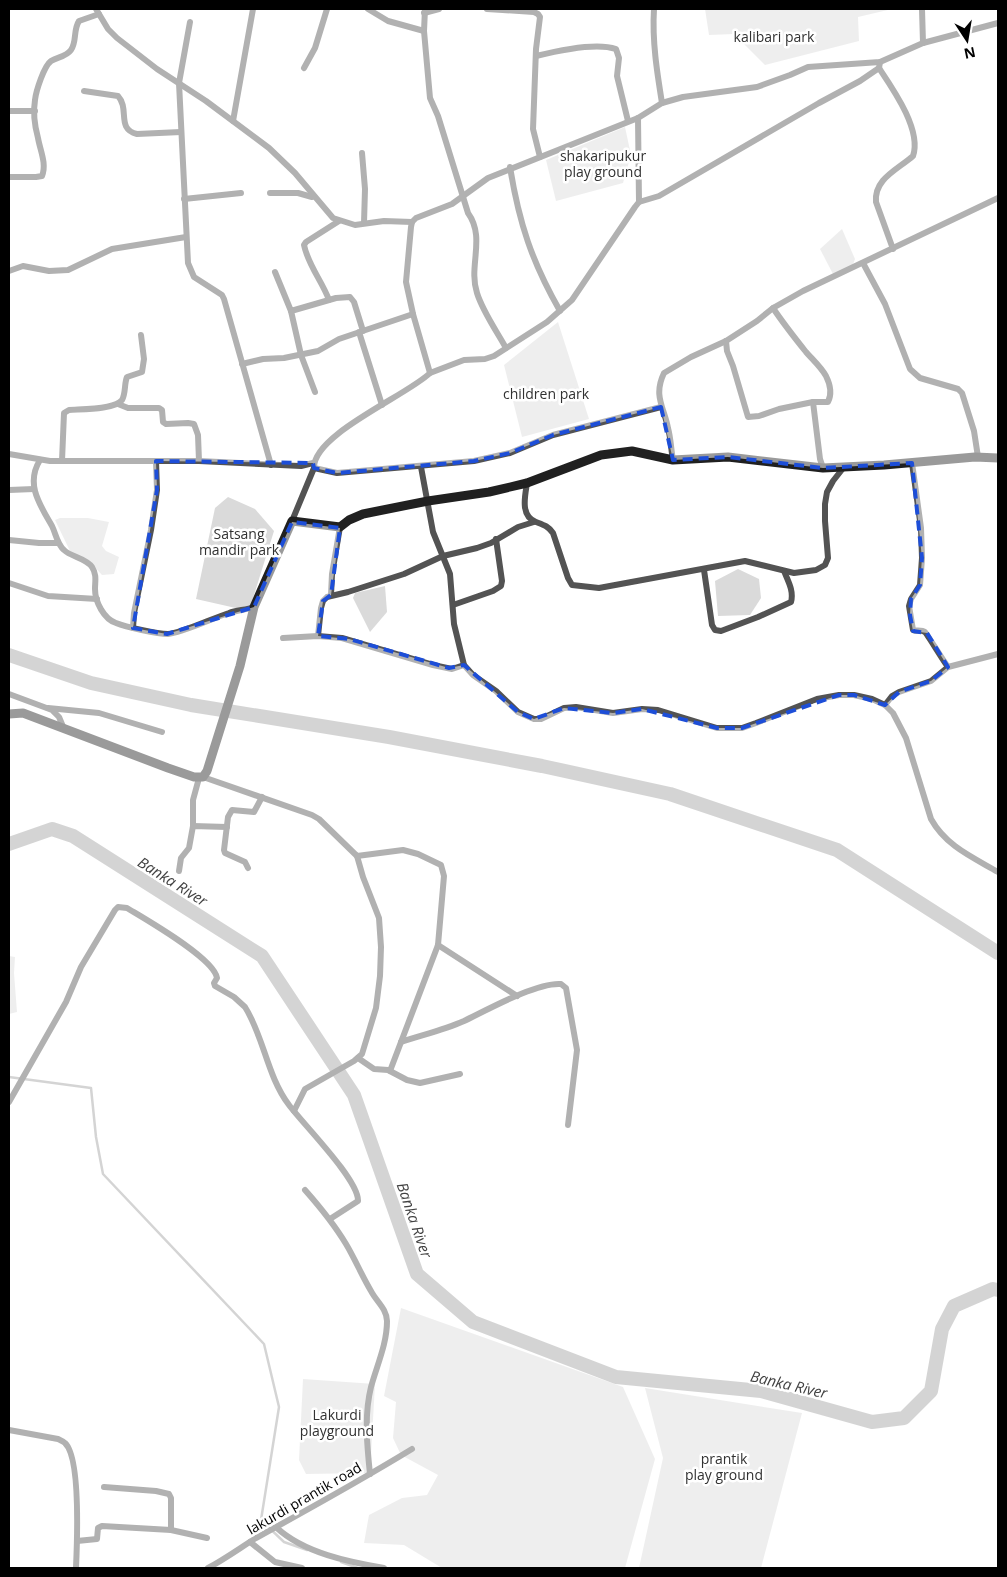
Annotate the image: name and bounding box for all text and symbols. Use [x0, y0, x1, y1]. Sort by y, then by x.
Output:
north arrow [942, 15, 992, 65]
park label: kalibari park [734, 27, 815, 46]
text: N [962, 43, 977, 64]
park label: shakaripukur play ground [560, 146, 646, 181]
park label: children park [503, 384, 590, 403]
park label: Satsang mandir park [199, 524, 280, 559]
water label: Banka River [134, 852, 212, 911]
water label: Banka River [393, 1180, 438, 1261]
water label: Banka River [748, 1365, 831, 1403]
park label: Lakurdi playground [300, 1405, 374, 1440]
park label: prantik play ground [685, 1449, 763, 1484]
street label: lakurdi prantik road [243, 1457, 365, 1539]

